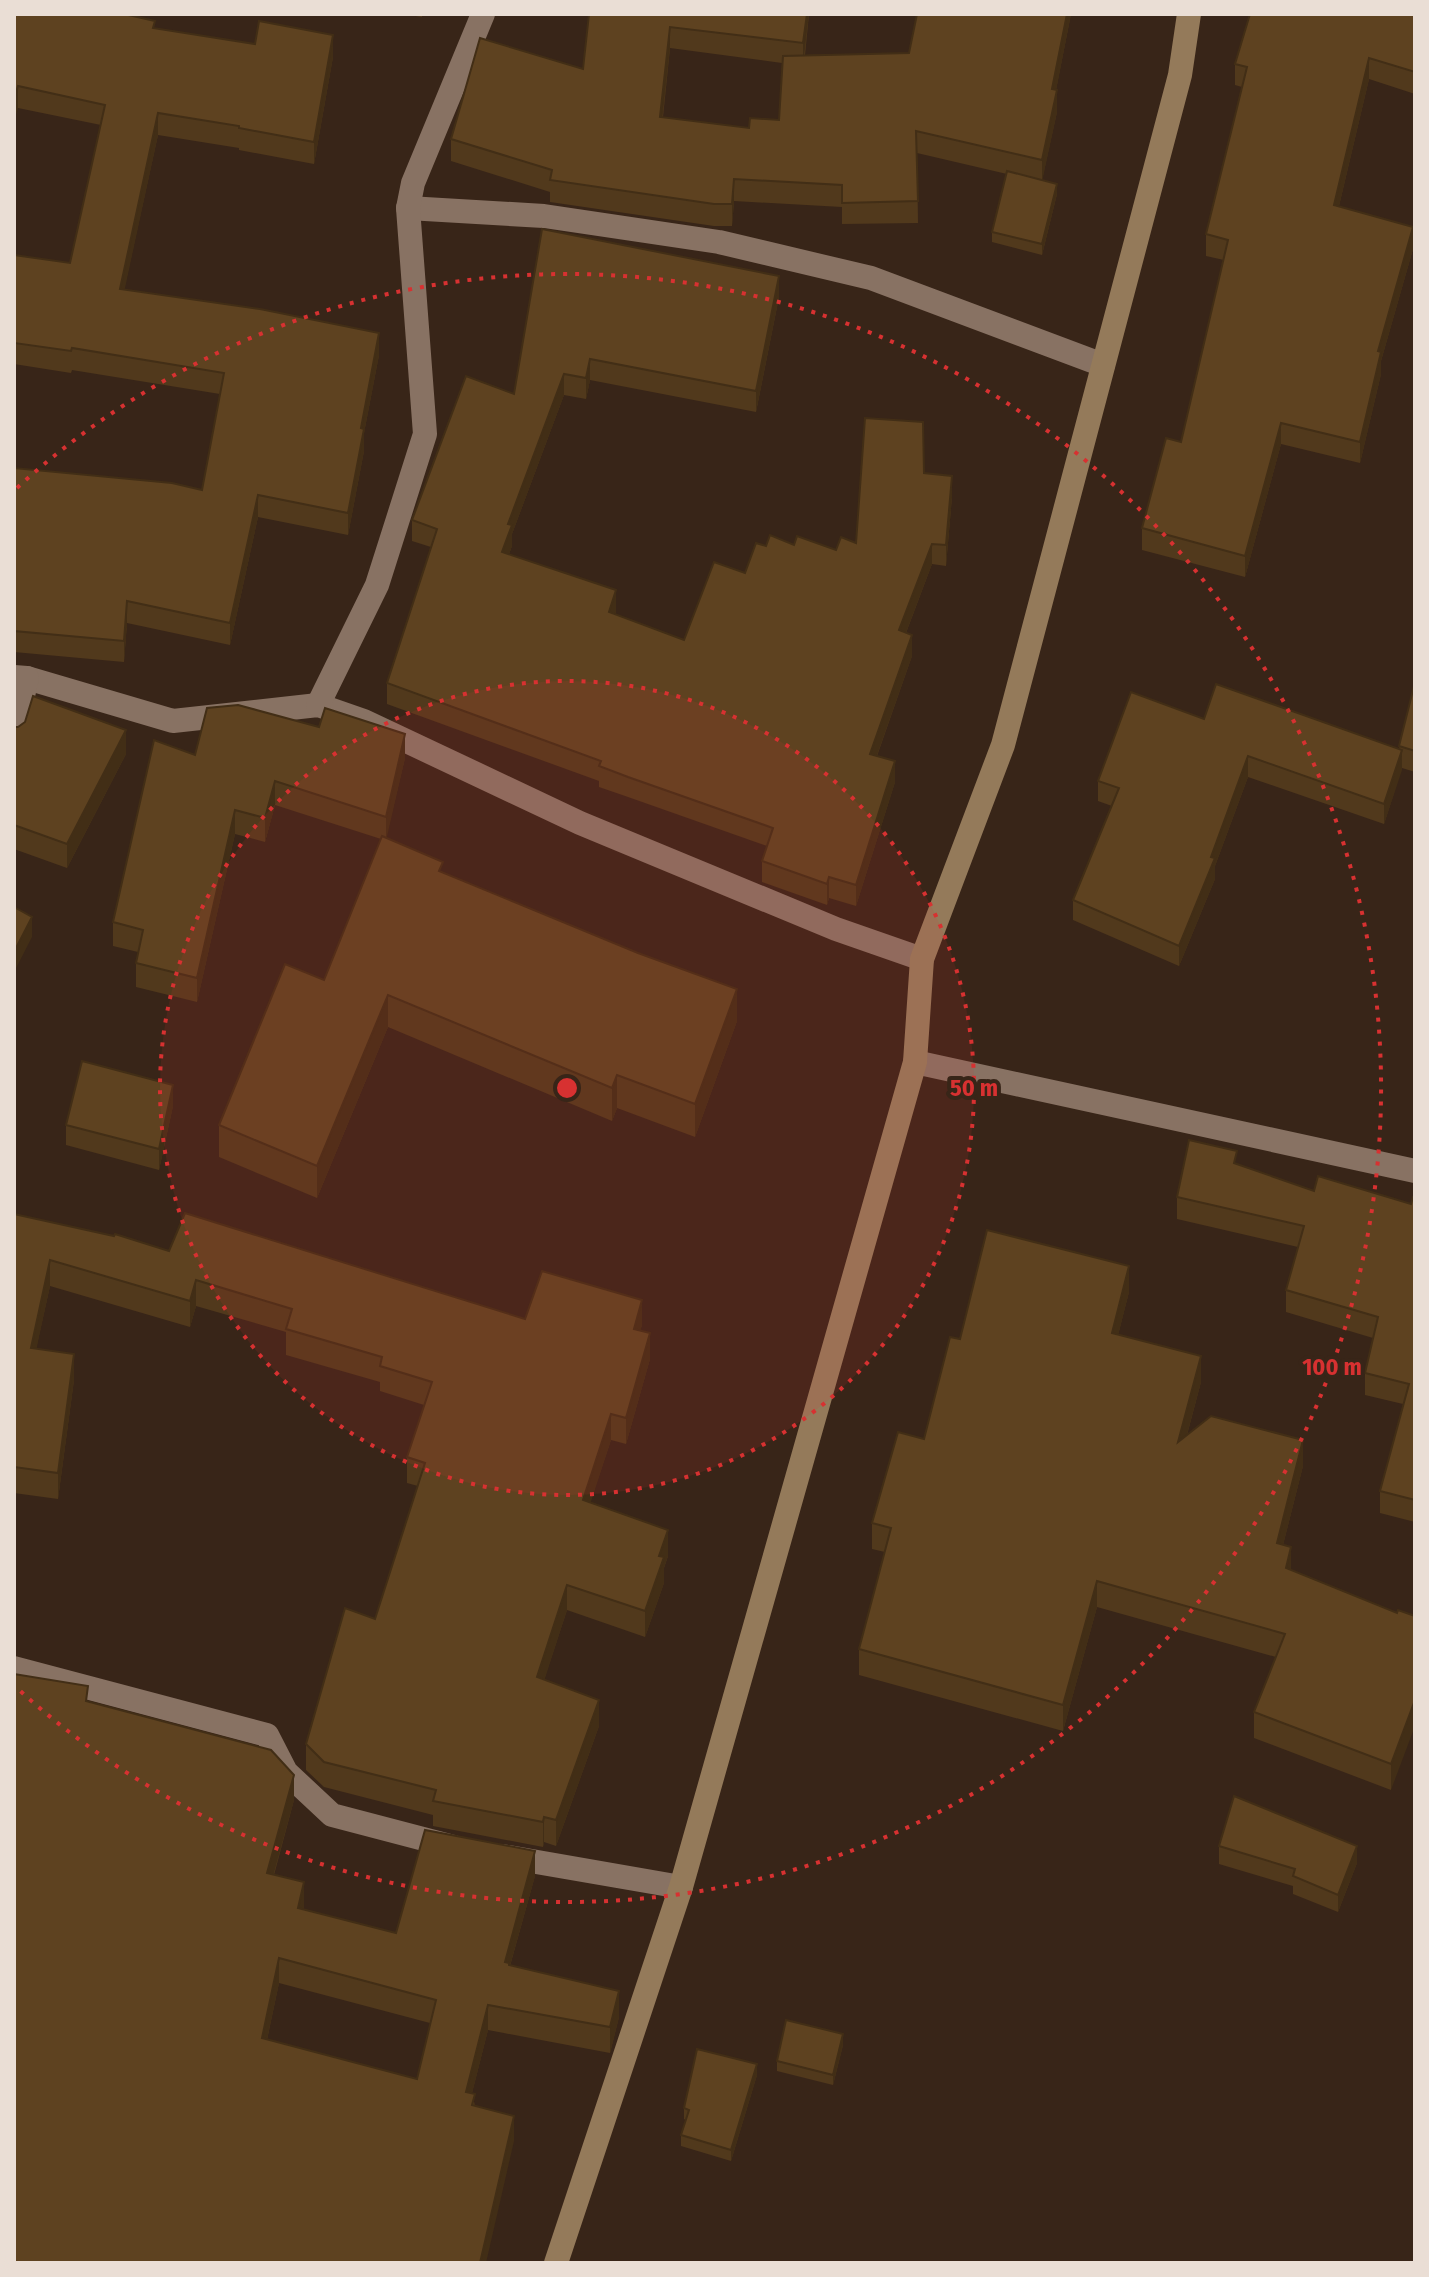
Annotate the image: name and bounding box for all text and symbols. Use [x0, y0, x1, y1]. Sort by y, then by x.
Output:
centre of rings [553, 1074, 581, 1102]
text: 50 m [950, 1074, 998, 1102]
text: 100 m [1302, 1353, 1362, 1381]

